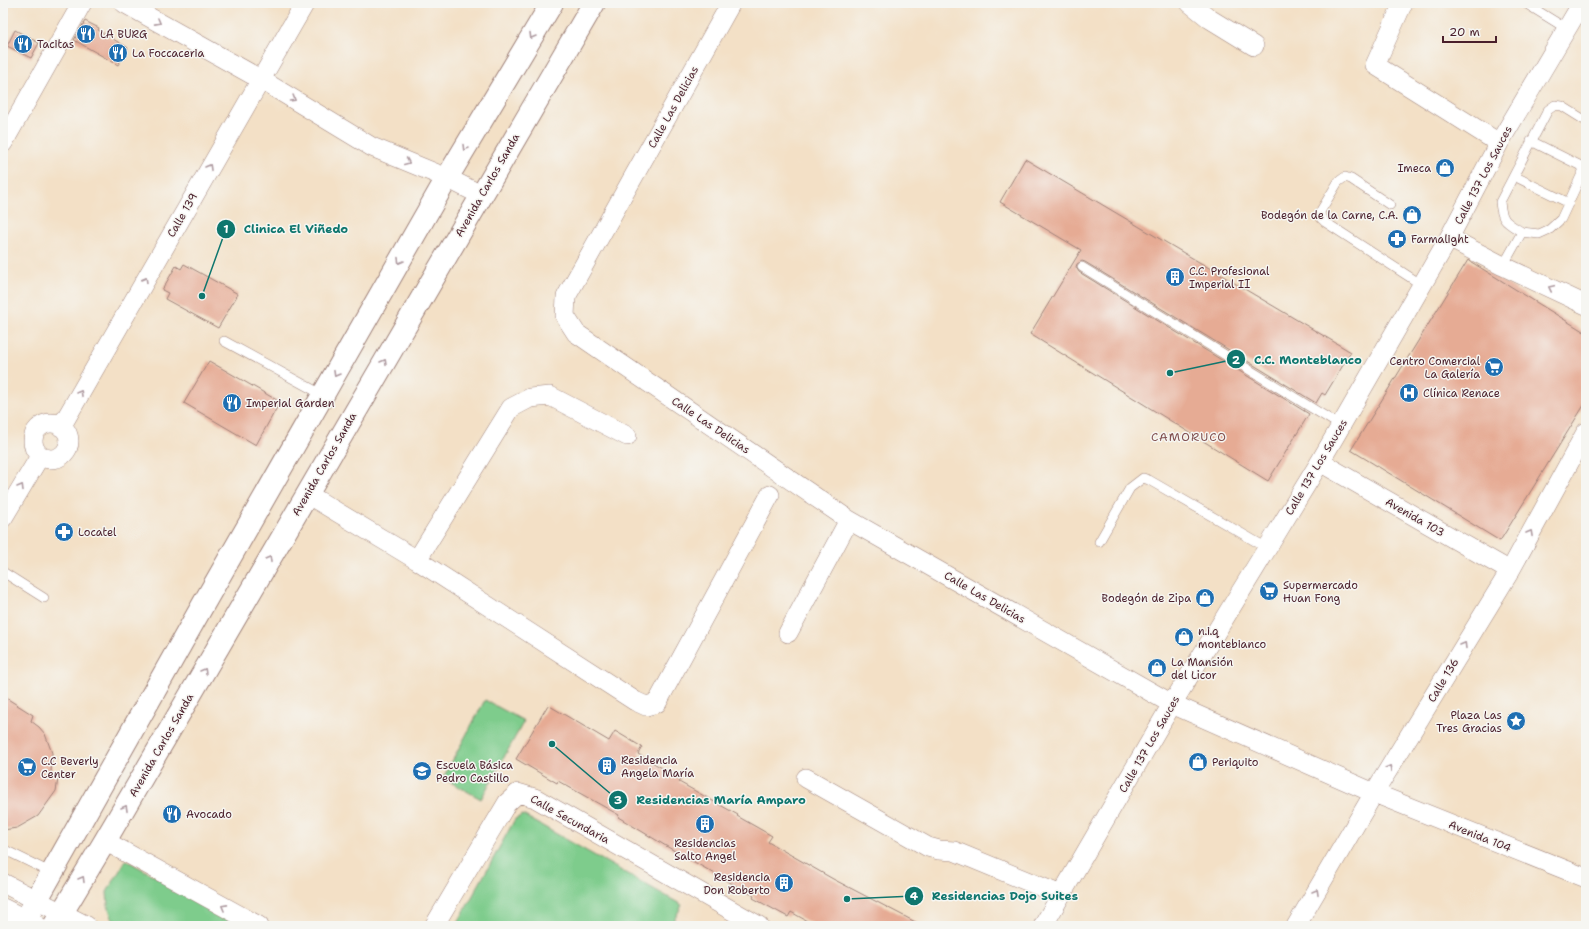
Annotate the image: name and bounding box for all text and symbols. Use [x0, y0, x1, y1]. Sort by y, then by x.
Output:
one-way arrow [154, 18, 161, 25]
scale bar [1443, 18, 1496, 44]
restaurant icon: LA BURG [75, 23, 97, 45]
text: 20 m [1449, 24, 1480, 40]
place label: LA BURG [100, 27, 148, 42]
one-way arrow [529, 32, 536, 40]
restaurant icon: Tacitas [12, 33, 34, 55]
place label: Tacitas [37, 37, 74, 52]
restaurant icon: La Foccaceria [107, 42, 129, 64]
place label: La Foccaceria [132, 46, 204, 61]
street label: Calle Las Delicias [645, 63, 702, 151]
one-way arrow [289, 95, 296, 102]
street label: Calle 137 Los Sauces [1451, 123, 1516, 227]
street label: Avenida Carlos Sanda [452, 131, 523, 240]
one-way arrow [463, 144, 470, 151]
one-way arrow [403, 157, 410, 165]
shop icon: Imeca [1434, 157, 1456, 179]
place label: Imeca [1397, 161, 1431, 176]
one-way arrow [205, 164, 212, 171]
street label: Calle 139 [164, 190, 201, 240]
shop icon: Bodegón de la Carne, C.A. [1401, 204, 1423, 226]
place label: Bodegón de la Carne, C.A. [1261, 208, 1398, 223]
callout: Clinica El Viñedo [216, 217, 356, 241]
text: 1 [223, 221, 229, 237]
text: Clinica El Viñedo [244, 221, 348, 237]
pharmacy icon: Farmalight [1386, 228, 1408, 250]
place label: Farmalight [1411, 232, 1469, 247]
one-way arrow [398, 257, 405, 264]
place label: C.C. Profesional Imperial II [1189, 264, 1270, 292]
building icon: C.C. Profesional Imperial II [1164, 266, 1186, 288]
one-way arrow [140, 277, 147, 284]
one-way arrow [1547, 285, 1555, 293]
callout: C.C. Monteblanco [1226, 347, 1370, 371]
text: 2 [1232, 352, 1241, 368]
text: C.C. Monteblanco [1254, 352, 1362, 368]
place label: Centro Comercial La Galería [1390, 354, 1481, 382]
supermarket icon: Centro Comercial La Galería [1483, 356, 1505, 378]
one-way arrow [379, 359, 386, 366]
one-way arrow [333, 369, 340, 377]
hospital icon: Clínica Renace [1398, 382, 1420, 404]
place label: Clínica Renace [1423, 386, 1500, 401]
one-way arrow [76, 390, 83, 397]
restaurant icon: Imperial Garden [221, 392, 243, 414]
street label: Calle Las Delicias [669, 394, 753, 457]
place label: Imperial Garden [246, 396, 335, 411]
street label: Avenida Carlos Sanda [289, 410, 360, 519]
street label: Calle 137 Los Sauces [1282, 416, 1351, 518]
district label: CAMORUCO [1151, 429, 1227, 445]
one-way arrow [17, 484, 24, 491]
street label: Avenida 103 [1382, 494, 1447, 540]
pharmacy icon: Locatel [53, 521, 75, 543]
place label: Locatel [78, 525, 117, 540]
one-way arrow [1526, 530, 1533, 538]
one-way arrow [265, 555, 272, 563]
street label: Calle Las Delicias [941, 568, 1028, 627]
place label: Supermercado Huan Fong [1283, 578, 1358, 606]
supermarket icon: Supermercado Huan Fong [1258, 580, 1280, 602]
shop icon: Bodegón de Zipa [1194, 587, 1216, 609]
place label: Bodegón de Zipa [1102, 591, 1191, 606]
place label: n.i.q montebianco [1198, 624, 1266, 652]
shop icon: n.i.q montebianco [1173, 626, 1195, 648]
one-way arrow [1459, 642, 1467, 649]
place label: La Mansión del Licor [1171, 655, 1233, 683]
street label: Calle 136 [1424, 655, 1462, 705]
shop icon: La Mansión del Licor [1146, 657, 1168, 679]
one-way arrow [199, 668, 206, 675]
street label: Avenida Carlos Sanda [126, 691, 197, 800]
street label: Calle 137 Los Sauces [1116, 693, 1183, 795]
place label: Plaza Las Tres Gracias [1436, 708, 1502, 736]
place icon: Plaza Las Tres Gracias [1505, 710, 1527, 732]
shop icon: Periquito [1187, 751, 1209, 773]
place label: Residencia Angela María [621, 753, 694, 781]
place label: C.C Beverly Center [41, 754, 99, 782]
building icon: Residencia Angela María [596, 755, 618, 777]
place label: Periquito [1212, 755, 1259, 770]
supermarket icon: C.C Beverly Center [16, 756, 38, 778]
place label: Escuela Básica Pedro Castillo [436, 758, 513, 786]
school or university icon: Escuela Básica Pedro Castillo [411, 760, 433, 782]
one-way arrow [1384, 765, 1392, 772]
callout: Residencias María Amparo [608, 788, 814, 812]
street label: Calle Secundaria [527, 791, 612, 848]
text: 3 [614, 792, 622, 808]
text: Residencias María Amparo [636, 792, 806, 808]
restaurant icon: Avocado [161, 803, 183, 825]
one-way arrow [120, 805, 127, 812]
place label: Avocado [186, 807, 232, 822]
building icon: Residencias Salto Angel [694, 813, 716, 835]
street label: Avenida 104 [1446, 817, 1514, 856]
place label: Residencias Salto Angel [674, 836, 736, 864]
place label: Residencia Don Roberto [703, 870, 770, 898]
building icon: Residencia Don Roberto [773, 872, 795, 894]
one-way arrow [78, 876, 85, 883]
callout: Residencias Dojo Suites [904, 884, 1086, 908]
text: 4 [910, 888, 919, 904]
text: Residencias Dojo Suites [932, 888, 1078, 904]
one-way arrow [1311, 889, 1318, 896]
one-way arrow [221, 905, 229, 912]

